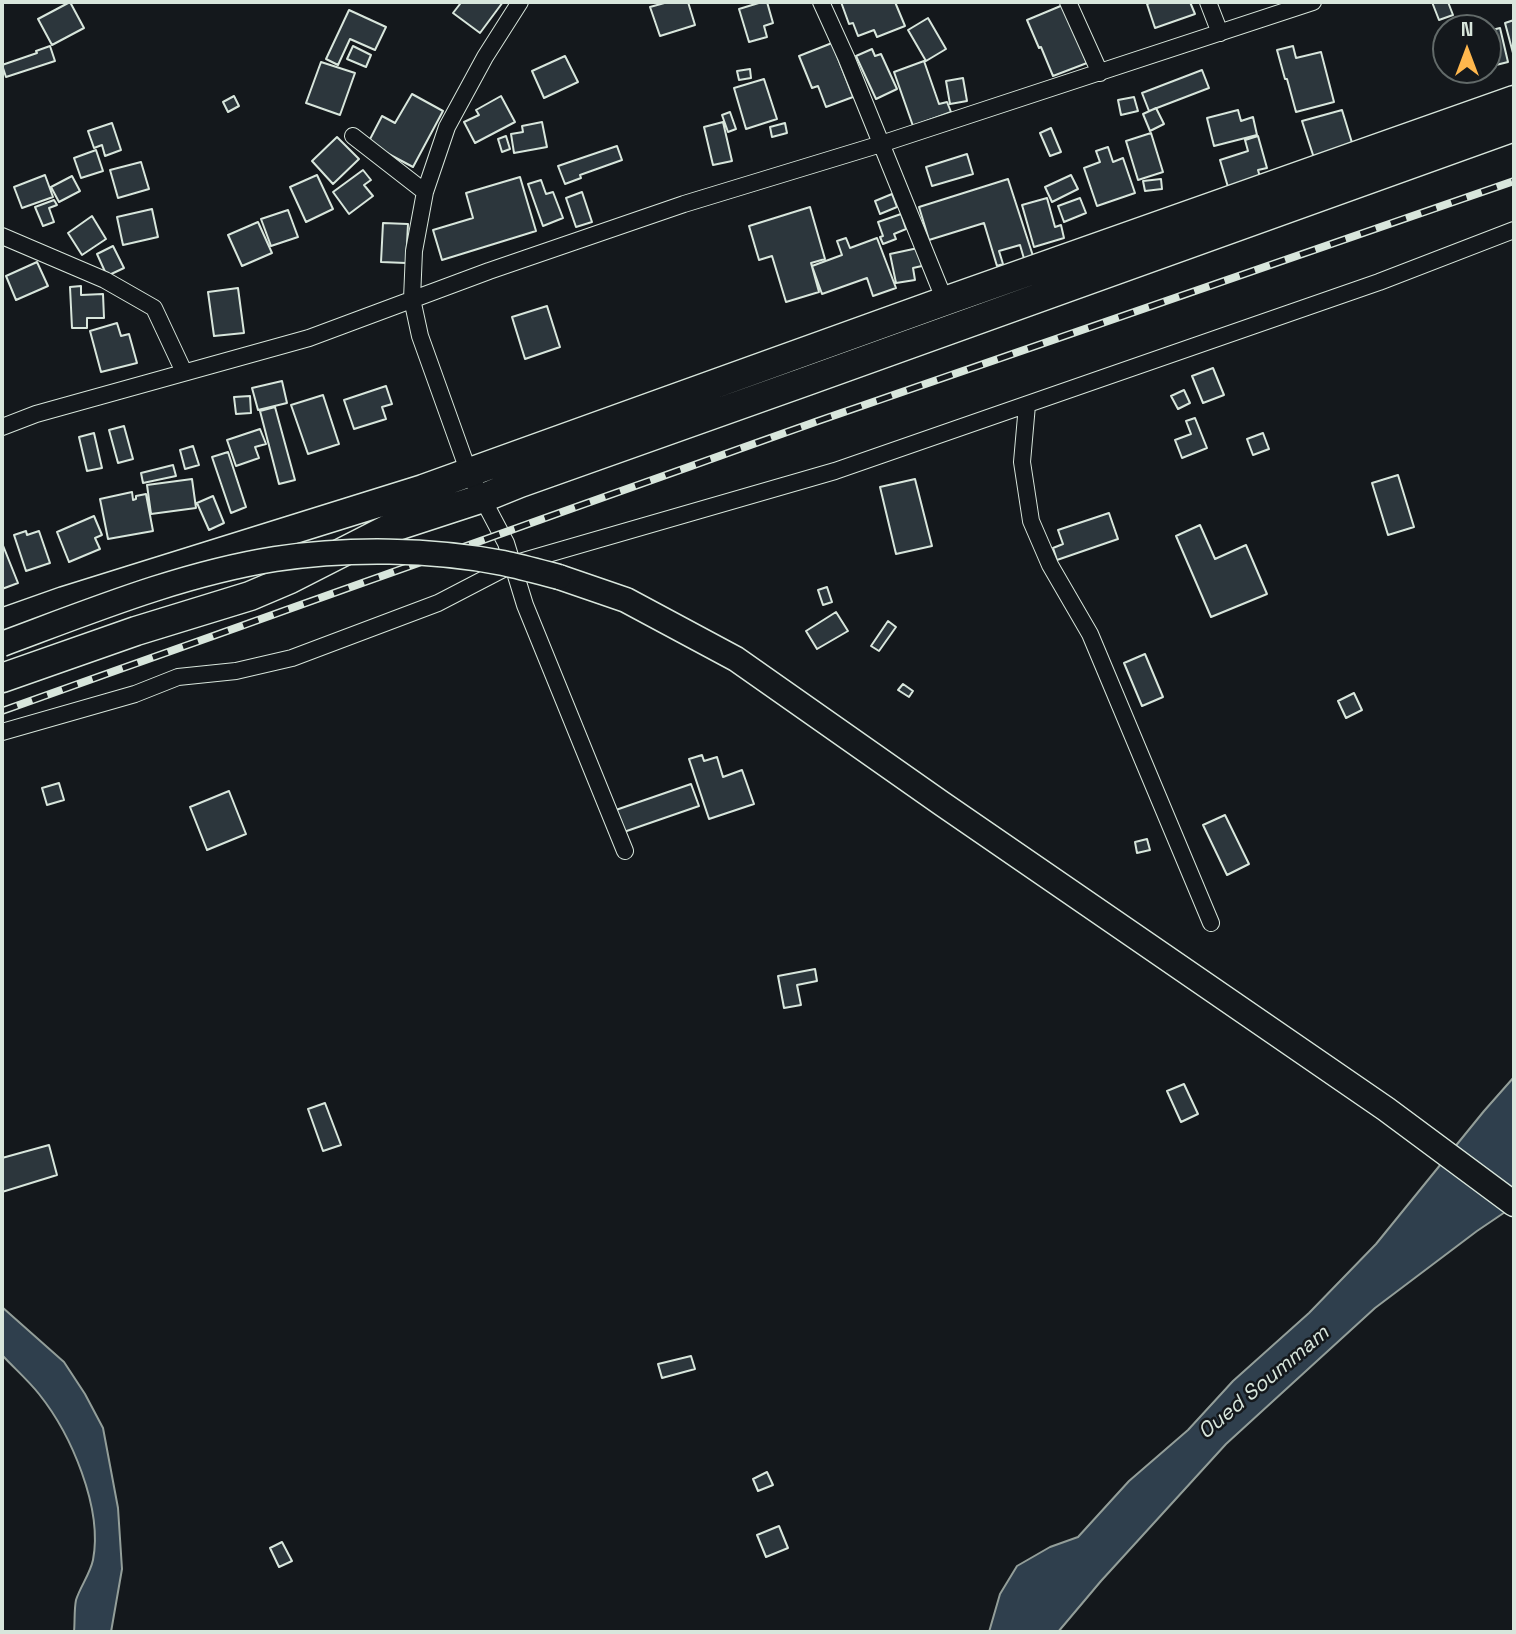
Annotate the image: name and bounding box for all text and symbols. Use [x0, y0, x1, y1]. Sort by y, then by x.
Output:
north arrow [1432, 14, 1502, 84]
text: N [1461, 17, 1473, 42]
water label: Oued Soummam [1193, 1321, 1335, 1445]

